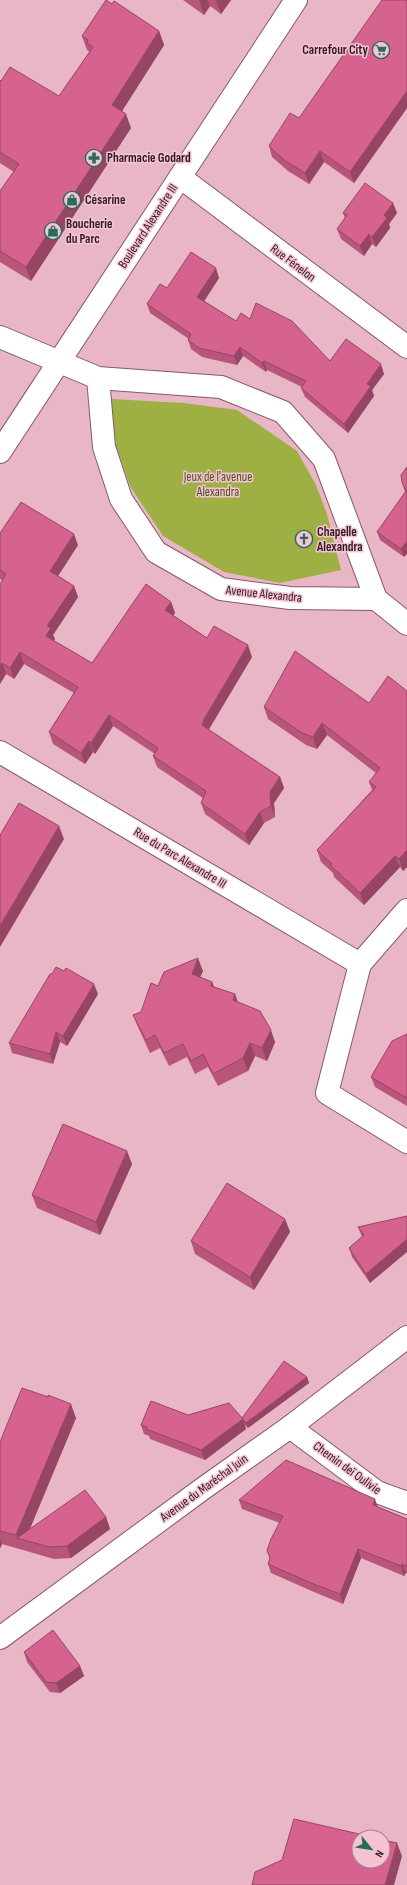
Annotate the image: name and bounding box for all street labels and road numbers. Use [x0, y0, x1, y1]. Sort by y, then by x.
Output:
street label: Boulevard Alexandre III [115, 181, 181, 271]
street label: Rue Fénelon [267, 241, 319, 285]
street label: Avenue Alexandra [224, 582, 303, 606]
street label: Rue du Parc Alexandre III [131, 824, 229, 892]
street label: Chemin deï Oulivie [310, 1438, 384, 1498]
street label: Avenue du Maréchal Juin [156, 1451, 251, 1526]

